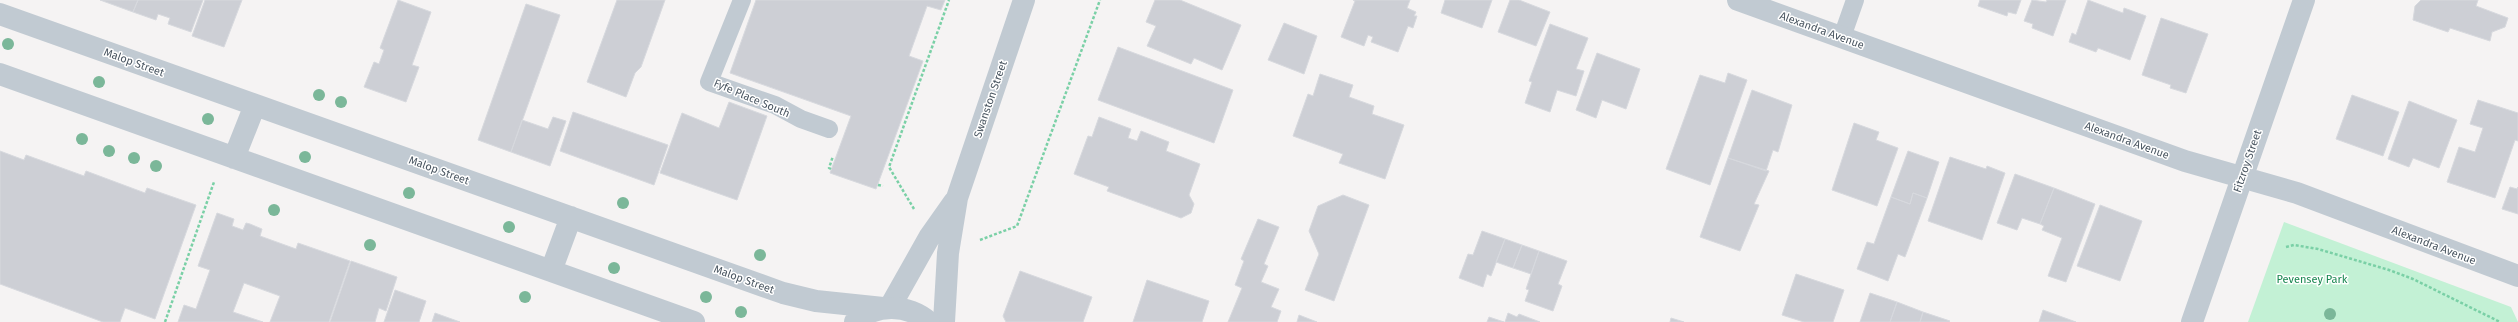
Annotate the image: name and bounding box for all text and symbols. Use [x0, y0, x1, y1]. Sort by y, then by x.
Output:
street label: Alexandra Avenue [1778, 9, 1866, 52]
street label: Malop Street [102, 46, 166, 79]
street label: Swanston Street [971, 59, 1010, 139]
street label: Fyfe Place South [712, 77, 792, 120]
street label: Alexandra Avenue [2083, 119, 2171, 162]
street label: Fitzroy Street [2231, 128, 2264, 194]
street label: Malop Street [407, 154, 471, 187]
street label: Alexandra Avenue [2390, 223, 2478, 267]
street label: Malop Street [712, 263, 776, 296]
park label: Pevensey Park [2277, 273, 2348, 286]

